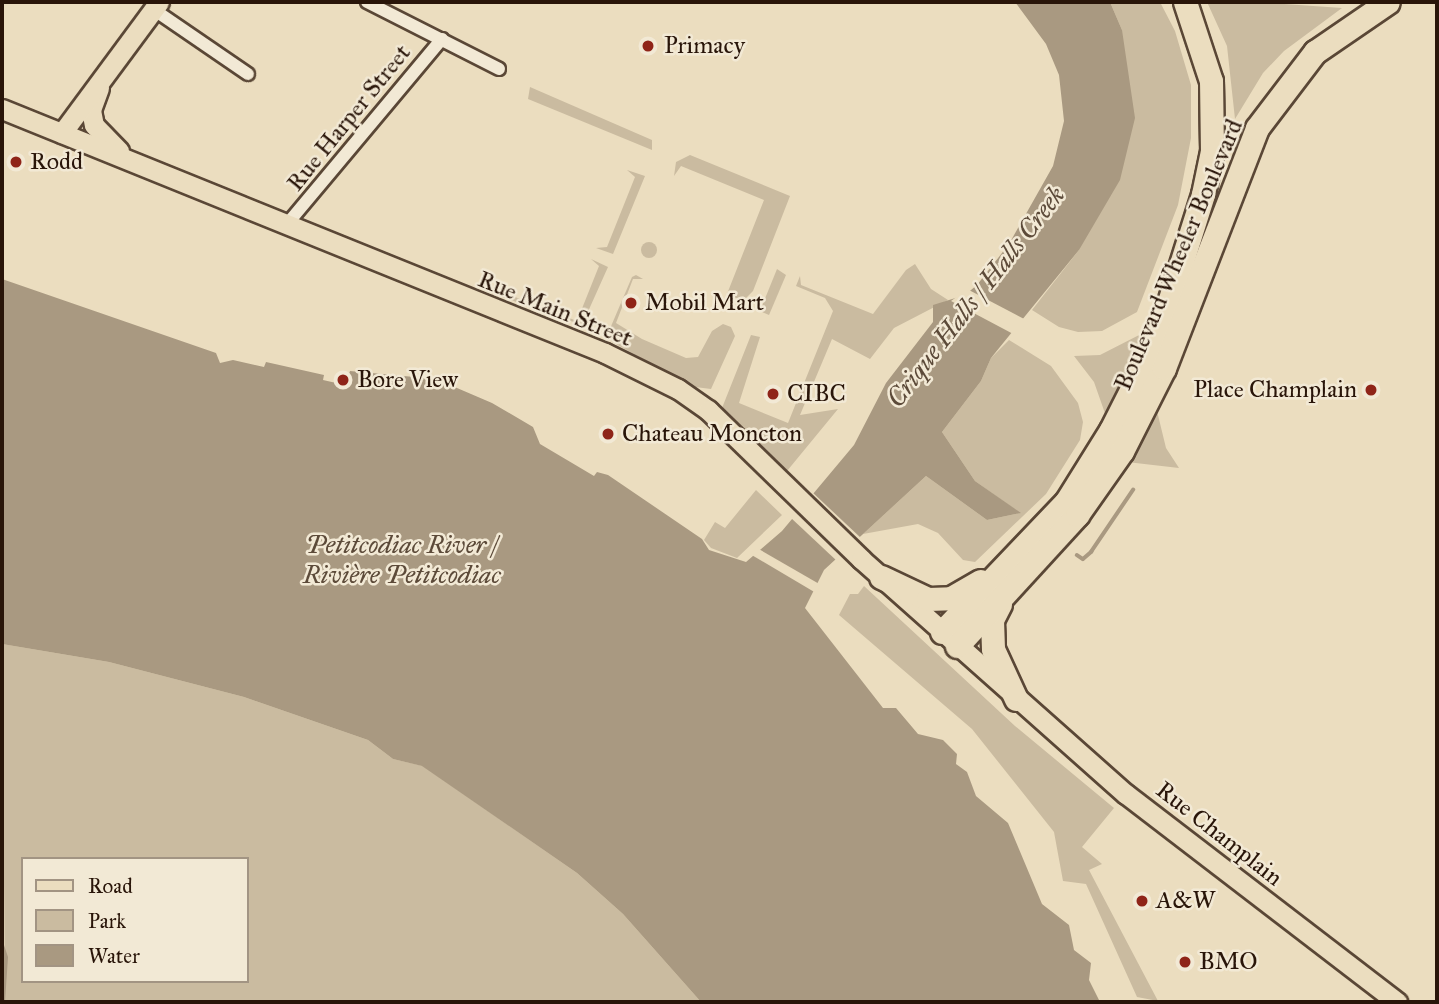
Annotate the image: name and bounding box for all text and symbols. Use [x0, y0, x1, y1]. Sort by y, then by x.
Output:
place label: Primacy [664, 32, 745, 60]
marker: Primacy [638, 36, 658, 56]
street label: Rue Harper Street [281, 39, 417, 197]
street label: Boulevard Wheeler Boulevard [1109, 115, 1249, 395]
place label: Rodd [30, 148, 83, 176]
marker: Rodd [8, 154, 24, 170]
water label: Crique Halls / Halls Creek [880, 180, 1072, 414]
street label: Rue Main Street [474, 265, 636, 353]
place label: Mobil Mart [645, 289, 764, 317]
marker: Mobil Mart [623, 295, 639, 311]
place label: Bore View [357, 366, 458, 394]
marker: Bore View [335, 372, 351, 388]
place label: Place Champlain [1193, 376, 1357, 404]
place label: CIBC [787, 380, 846, 408]
marker: Place Champlain [1363, 382, 1379, 398]
marker: CIBC [765, 386, 781, 402]
place label: Chateau Moncton [622, 420, 802, 448]
marker: Chateau Moncton [600, 426, 616, 442]
water label: Petitcodiac River / Rivière Petitcodiac [303, 529, 501, 590]
street label: Rue Champlain [1150, 776, 1288, 892]
legend [21, 857, 248, 983]
text: Road [88, 873, 133, 899]
place label: A&W [1156, 887, 1215, 915]
marker: A&W [1134, 893, 1150, 909]
text: Park [88, 908, 126, 934]
text: Water [88, 943, 140, 969]
place label: BMO [1199, 948, 1257, 976]
marker: BMO [1177, 954, 1193, 970]

